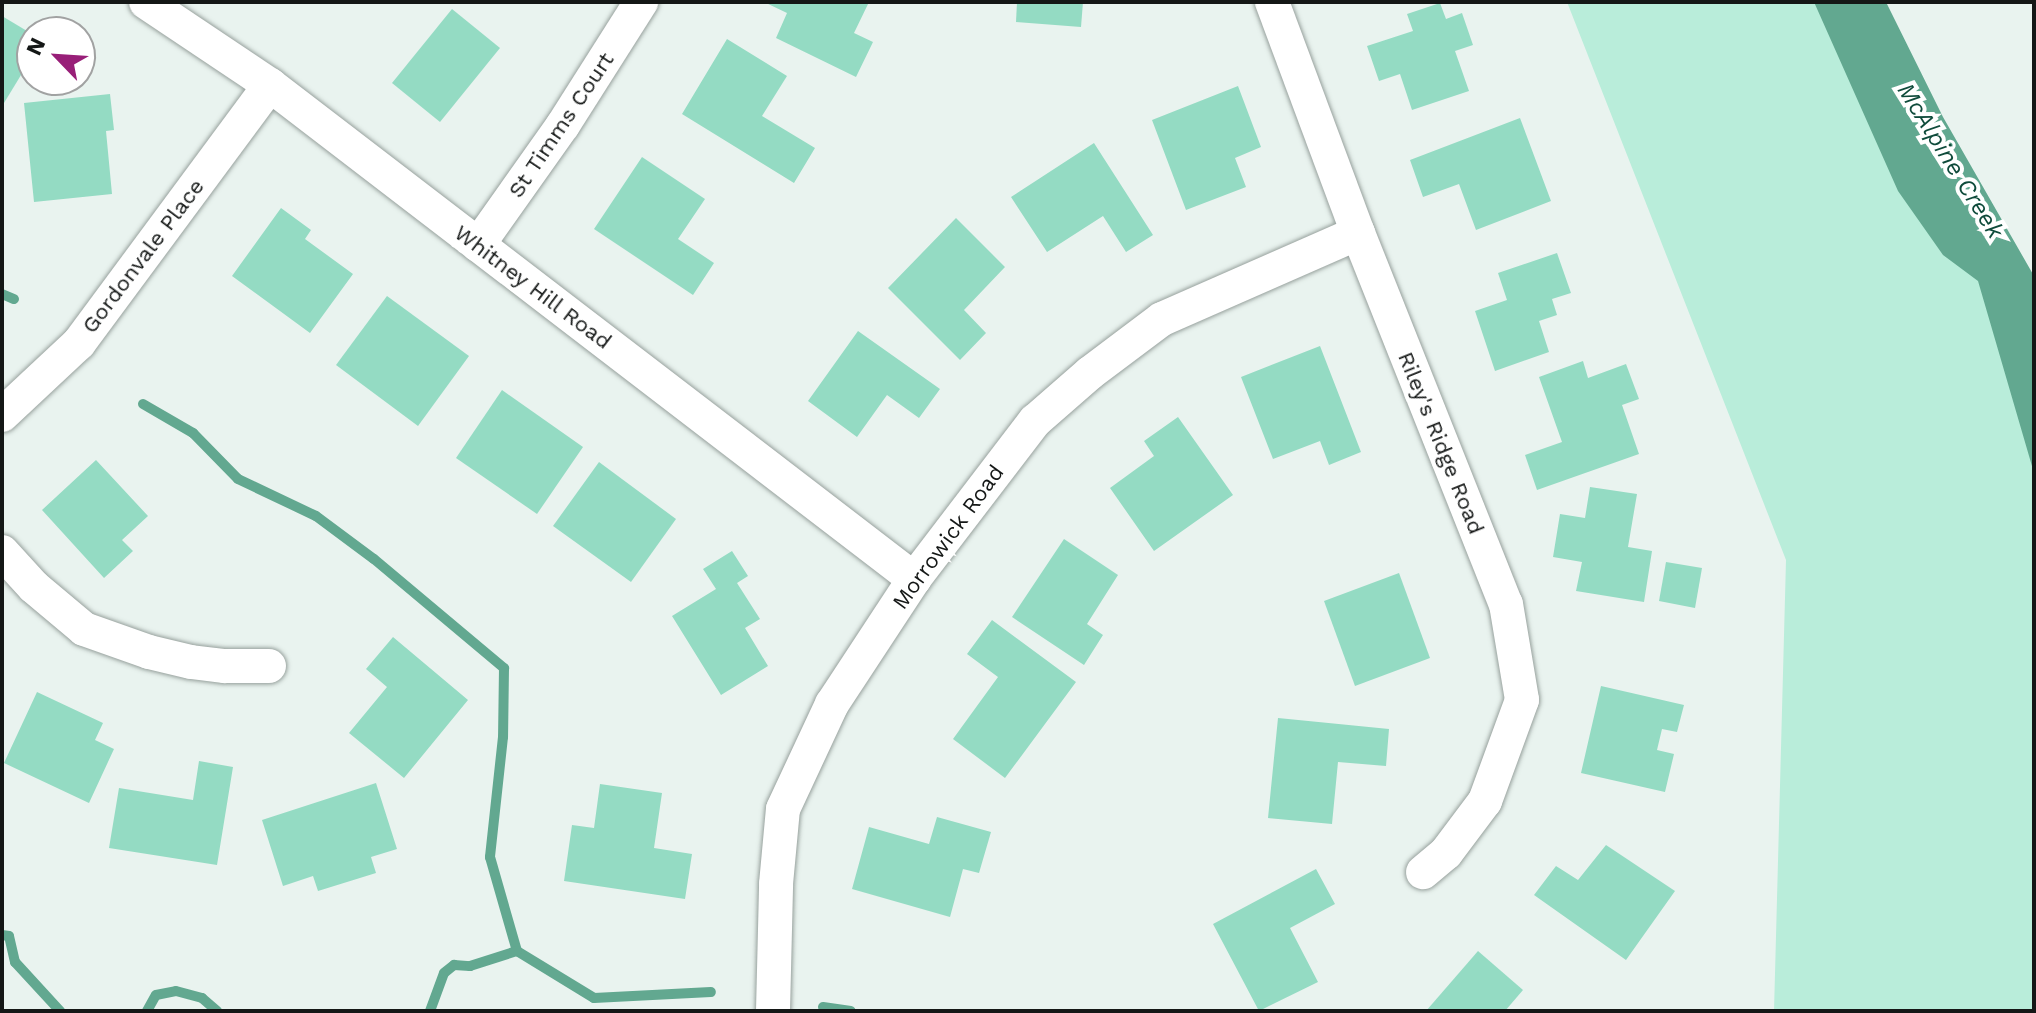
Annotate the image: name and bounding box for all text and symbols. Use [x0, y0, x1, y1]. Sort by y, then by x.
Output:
north arrow [16, 16, 96, 96]
text: N [21, 34, 50, 59]
street label: St Timms Court [503, 47, 619, 203]
water label: McAlpine Creek [1891, 78, 2009, 244]
street label: Gordonvale Place [76, 174, 210, 338]
street label: Whitney Hill Road [449, 219, 617, 355]
street label: Riley's Ridge Road [1392, 348, 1490, 538]
street label: Morrowick Road [887, 459, 1009, 615]

